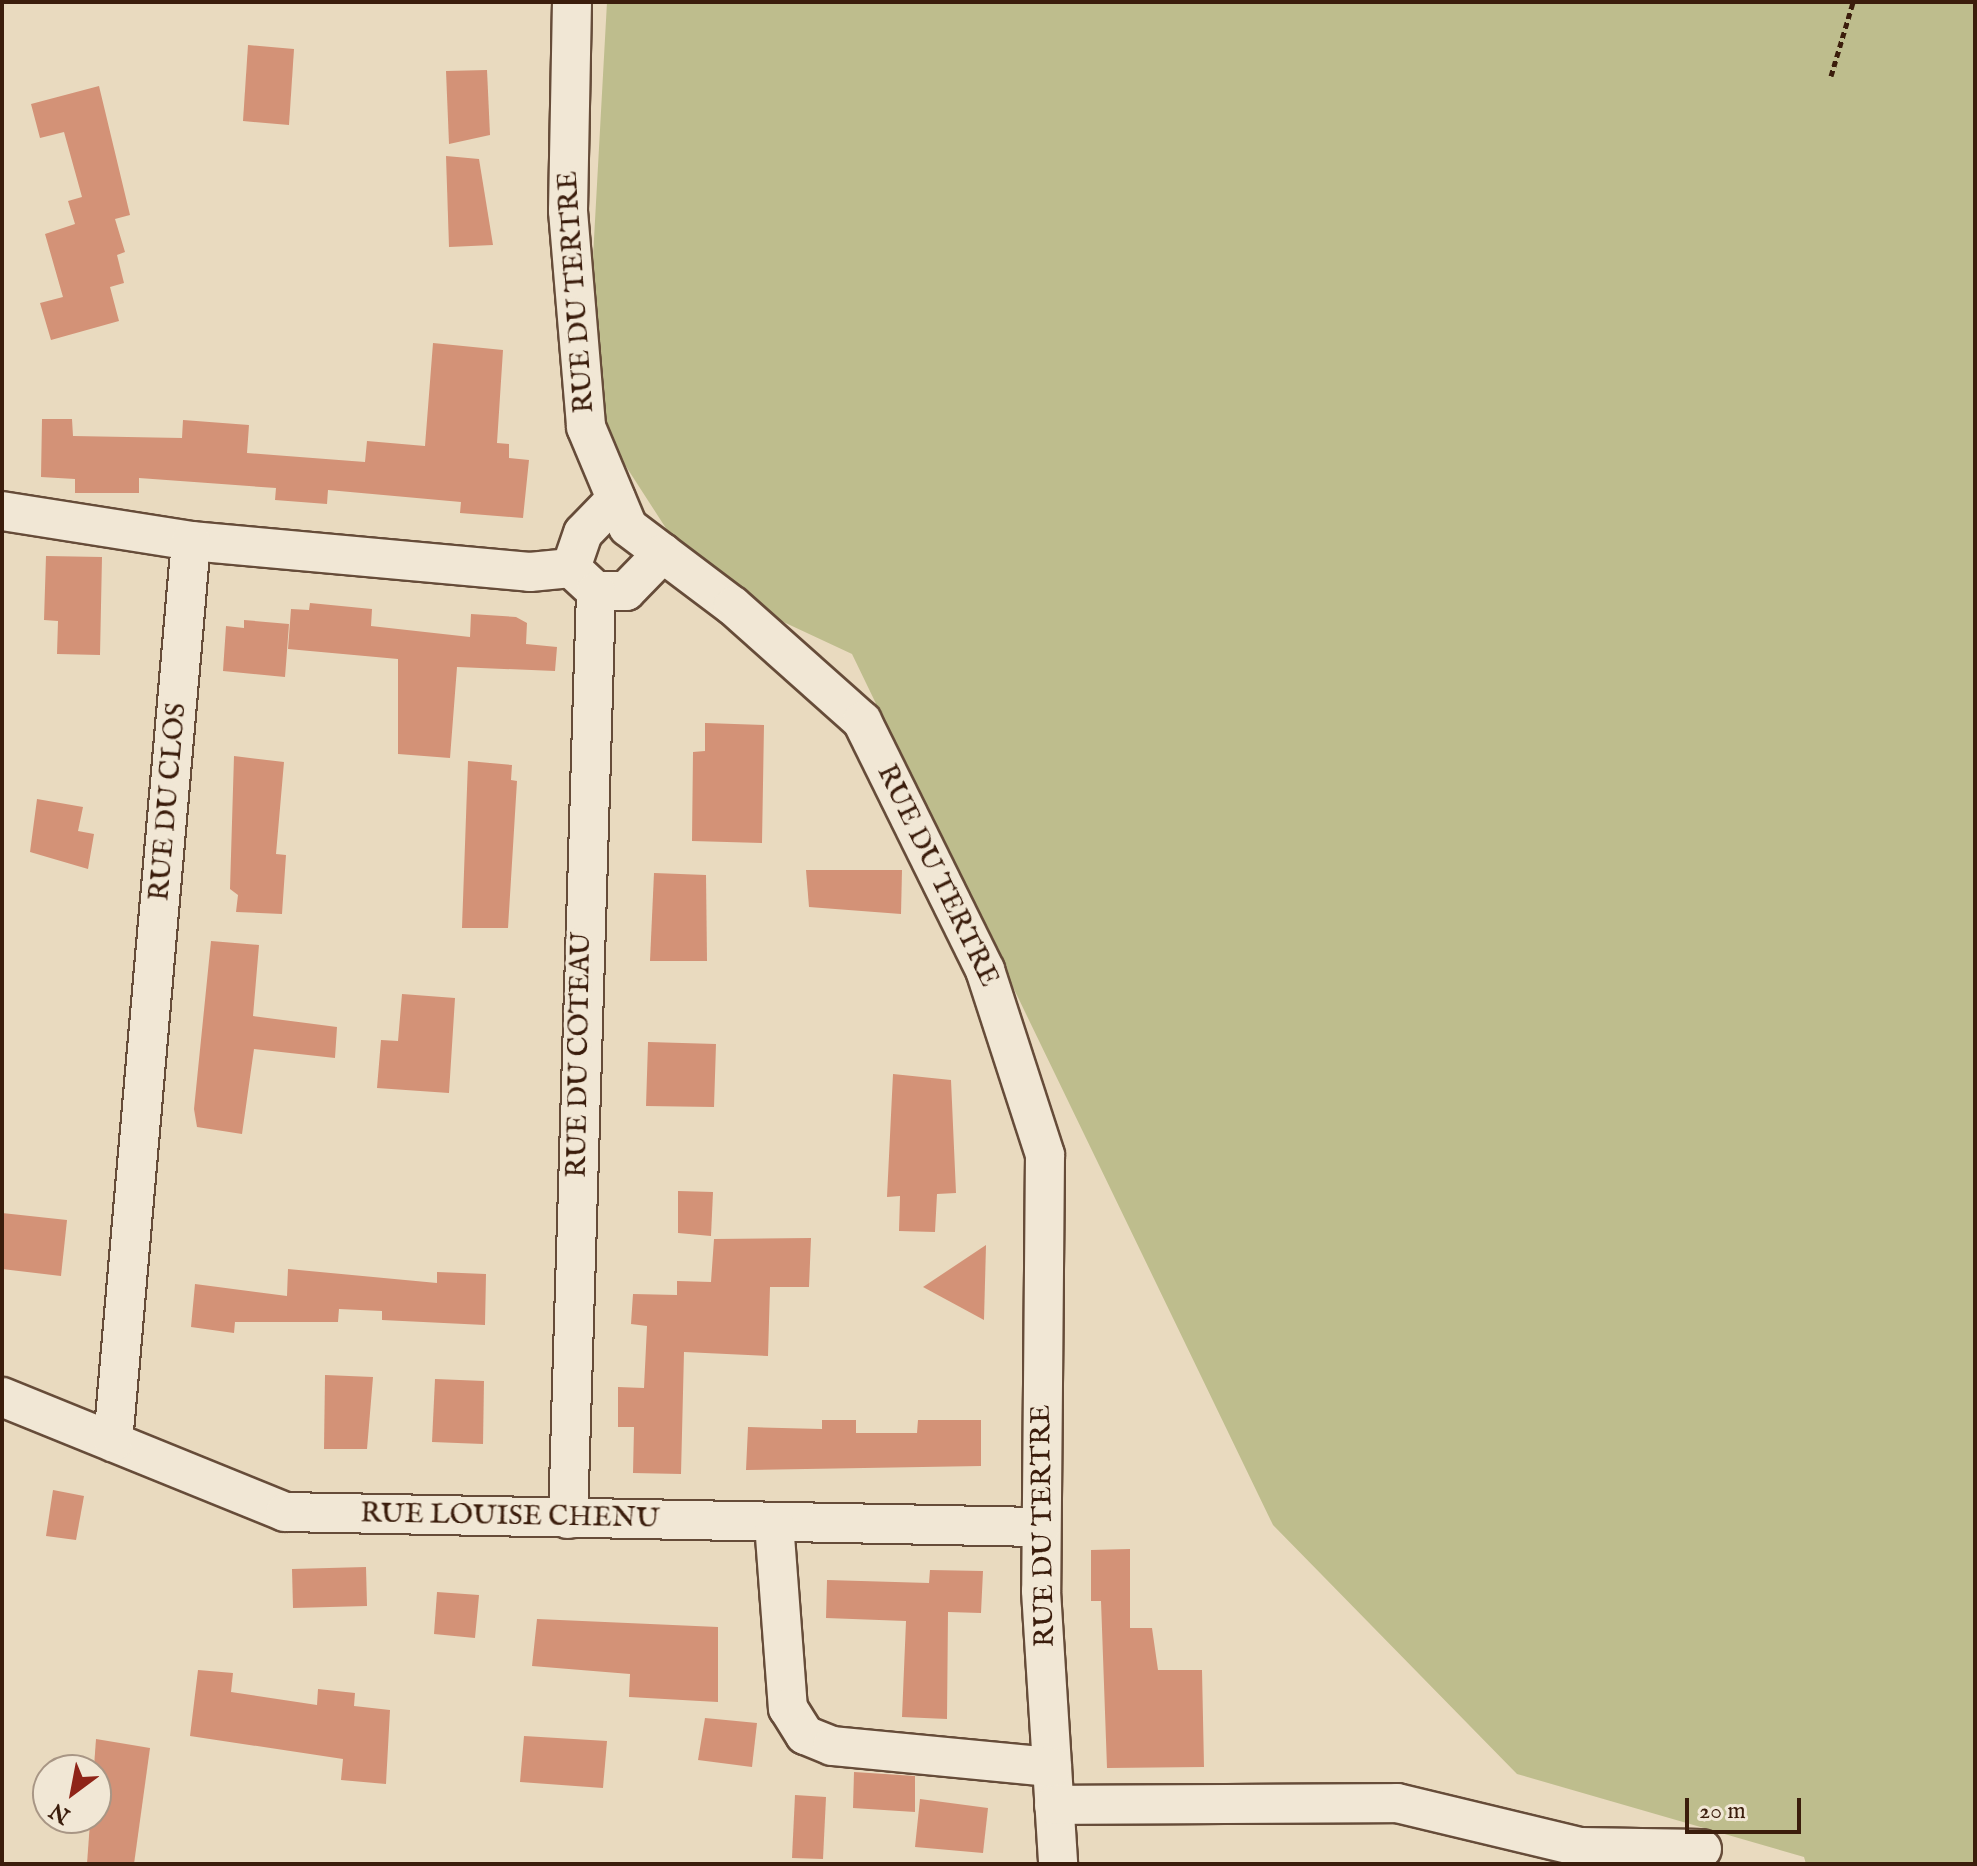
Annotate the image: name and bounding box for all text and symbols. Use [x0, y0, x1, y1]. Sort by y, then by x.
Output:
street label: RUE DU TERTRE [552, 170, 602, 414]
street label: RUE DU CLOS [144, 701, 194, 903]
street label: RUE DU TERTRE [869, 759, 1005, 993]
street label: RUE DU COTEAU [561, 932, 599, 1178]
street label: RUE DU TERTRE [1025, 1404, 1063, 1648]
street label: RUE LOUISE CHENU [360, 1498, 660, 1536]
north arrow [32, 1754, 112, 1834]
scale bar [1689, 1782, 1805, 1832]
text: N [45, 1796, 76, 1830]
text: 20 m [1699, 1796, 1746, 1827]

